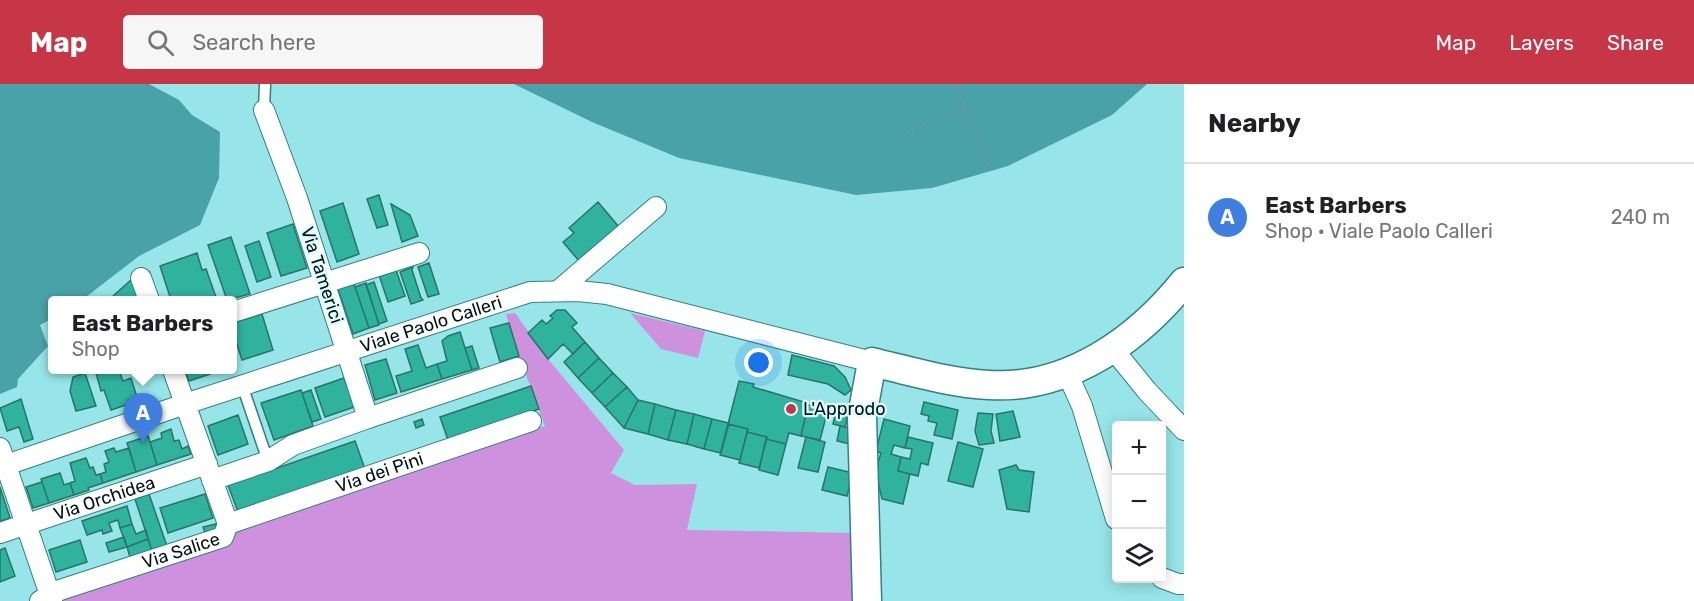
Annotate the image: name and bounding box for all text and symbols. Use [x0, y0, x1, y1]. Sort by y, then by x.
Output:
search box [123, 15, 543, 69]
text: Map [30, 26, 87, 59]
icon: search [144, 26, 177, 59]
text: Search here [192, 29, 316, 56]
text: Map [1435, 30, 1476, 55]
text: Layers [1509, 30, 1574, 55]
text: Share [1607, 30, 1664, 55]
text: Nearby [1208, 108, 1301, 139]
text: East Barbers [1265, 192, 1407, 219]
text: A [1220, 205, 1235, 229]
text: 240 m [1611, 205, 1670, 229]
text: Shop · Viale Paolo Calleri [1265, 219, 1493, 243]
street label: Via Tamerici [296, 224, 348, 326]
street label: Viale Paolo Calleri [357, 291, 505, 357]
popup [48, 296, 237, 374]
text: East Barbers [72, 310, 213, 337]
text: Shop [72, 337, 120, 361]
your location [744, 348, 773, 377]
pin: A [124, 394, 162, 443]
place label: L'Approdo [803, 398, 886, 420]
marker: L'Approdo [784, 402, 798, 416]
map controls [1112, 421, 1166, 583]
button: + [1112, 421, 1166, 475]
street label: Via dei Pini [333, 447, 426, 498]
street label: Via Orchidea [51, 471, 158, 525]
button: − [1112, 475, 1166, 529]
street label: Via Salice [139, 528, 223, 574]
button: layers [1112, 529, 1166, 583]

